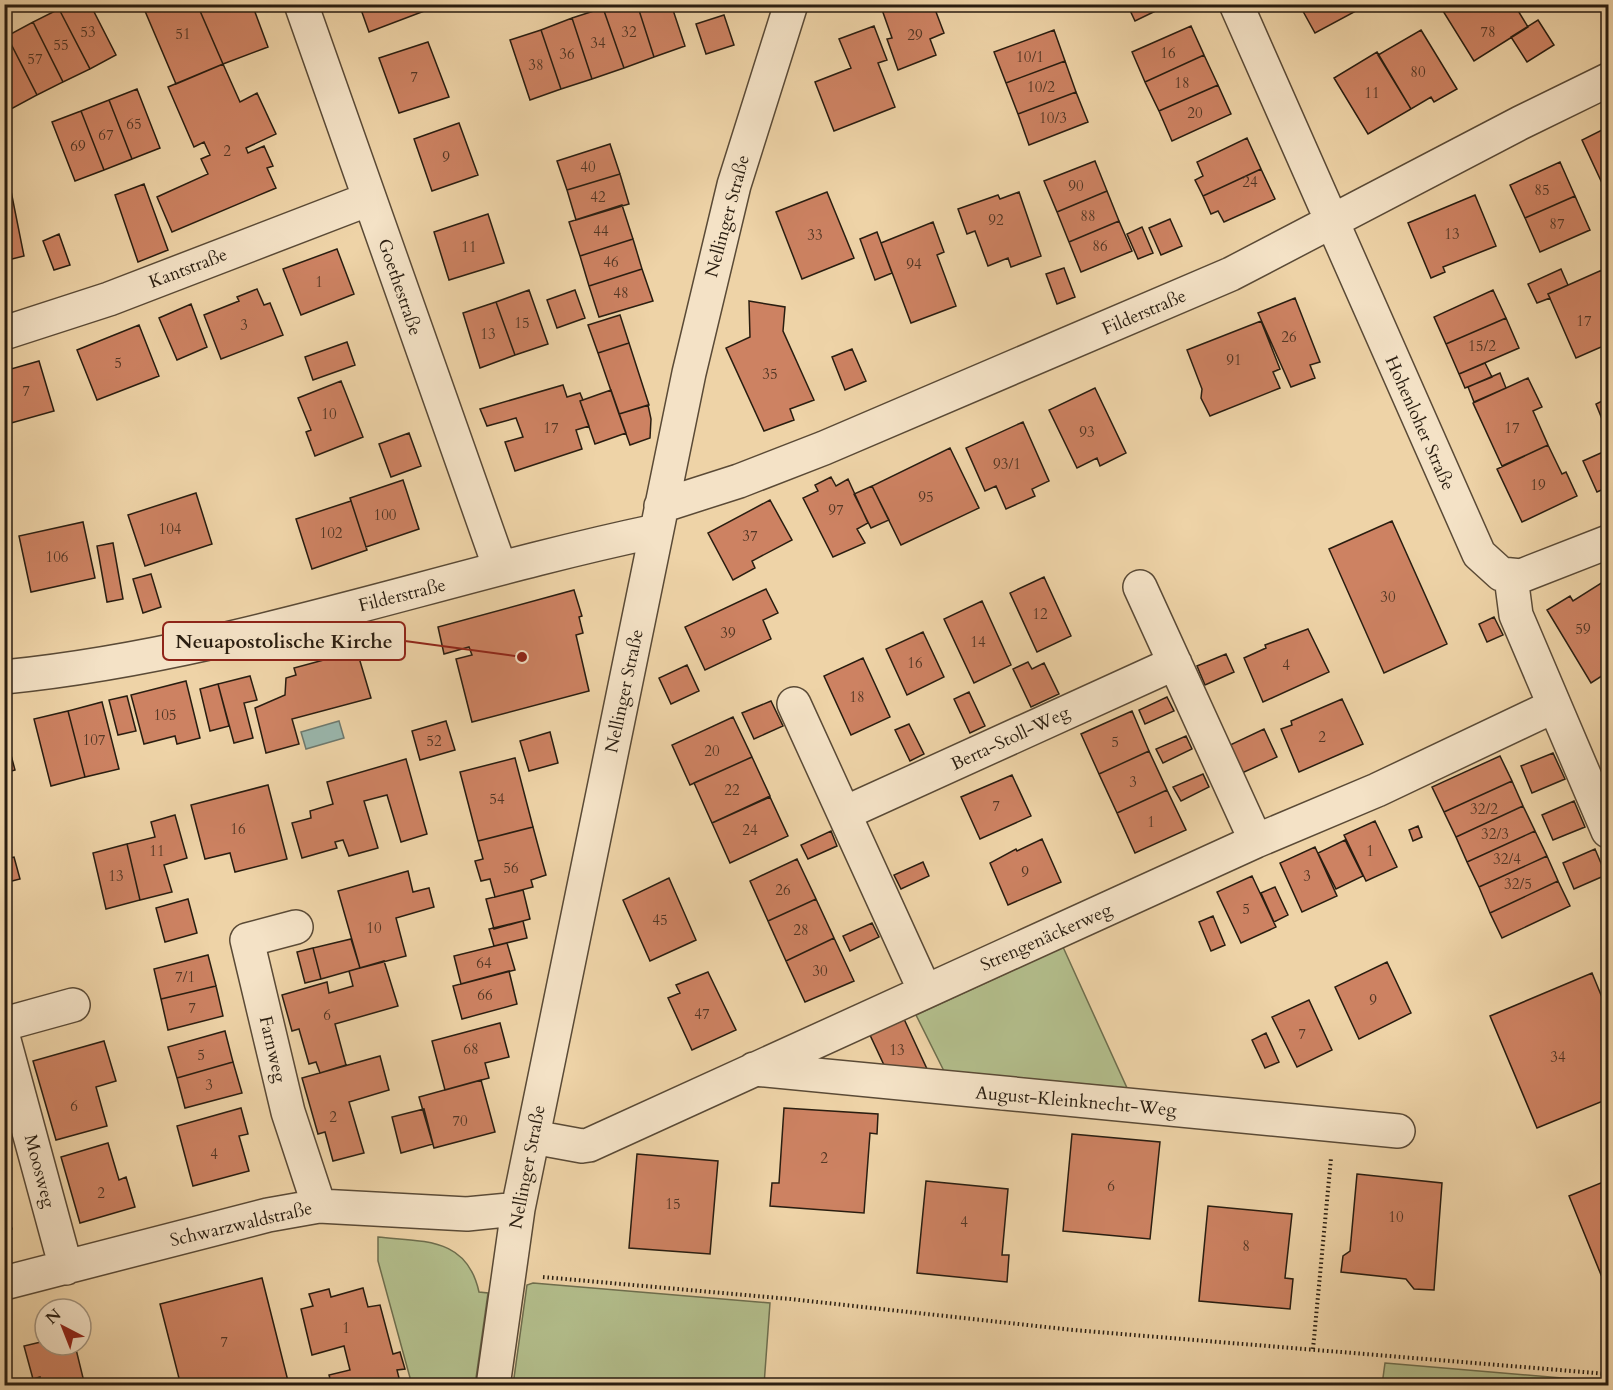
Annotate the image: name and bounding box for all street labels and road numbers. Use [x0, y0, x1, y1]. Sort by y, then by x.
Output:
street label: Nellinger Straße [699, 152, 756, 280]
street label: Goethestraße [371, 235, 428, 339]
street label: Kantstraße [145, 242, 231, 295]
street label: Filderstraße [1098, 284, 1190, 341]
street label: Hohenloher Straße [1379, 352, 1460, 494]
street label: Filderstraße [356, 573, 448, 618]
street label: Nellinger Straße [599, 627, 650, 755]
street label: Berta-Stoll-Weg [947, 700, 1074, 777]
street label: Strengenäckerweg [977, 897, 1117, 978]
street label: Farnweg [253, 1013, 292, 1086]
street label: August-Kleinknecht-Weg [974, 1080, 1178, 1123]
street label: Nellinger Straße [503, 1103, 552, 1231]
street label: Moosweg [18, 1132, 62, 1212]
street label: Schwarzwaldstraße [168, 1196, 315, 1253]

